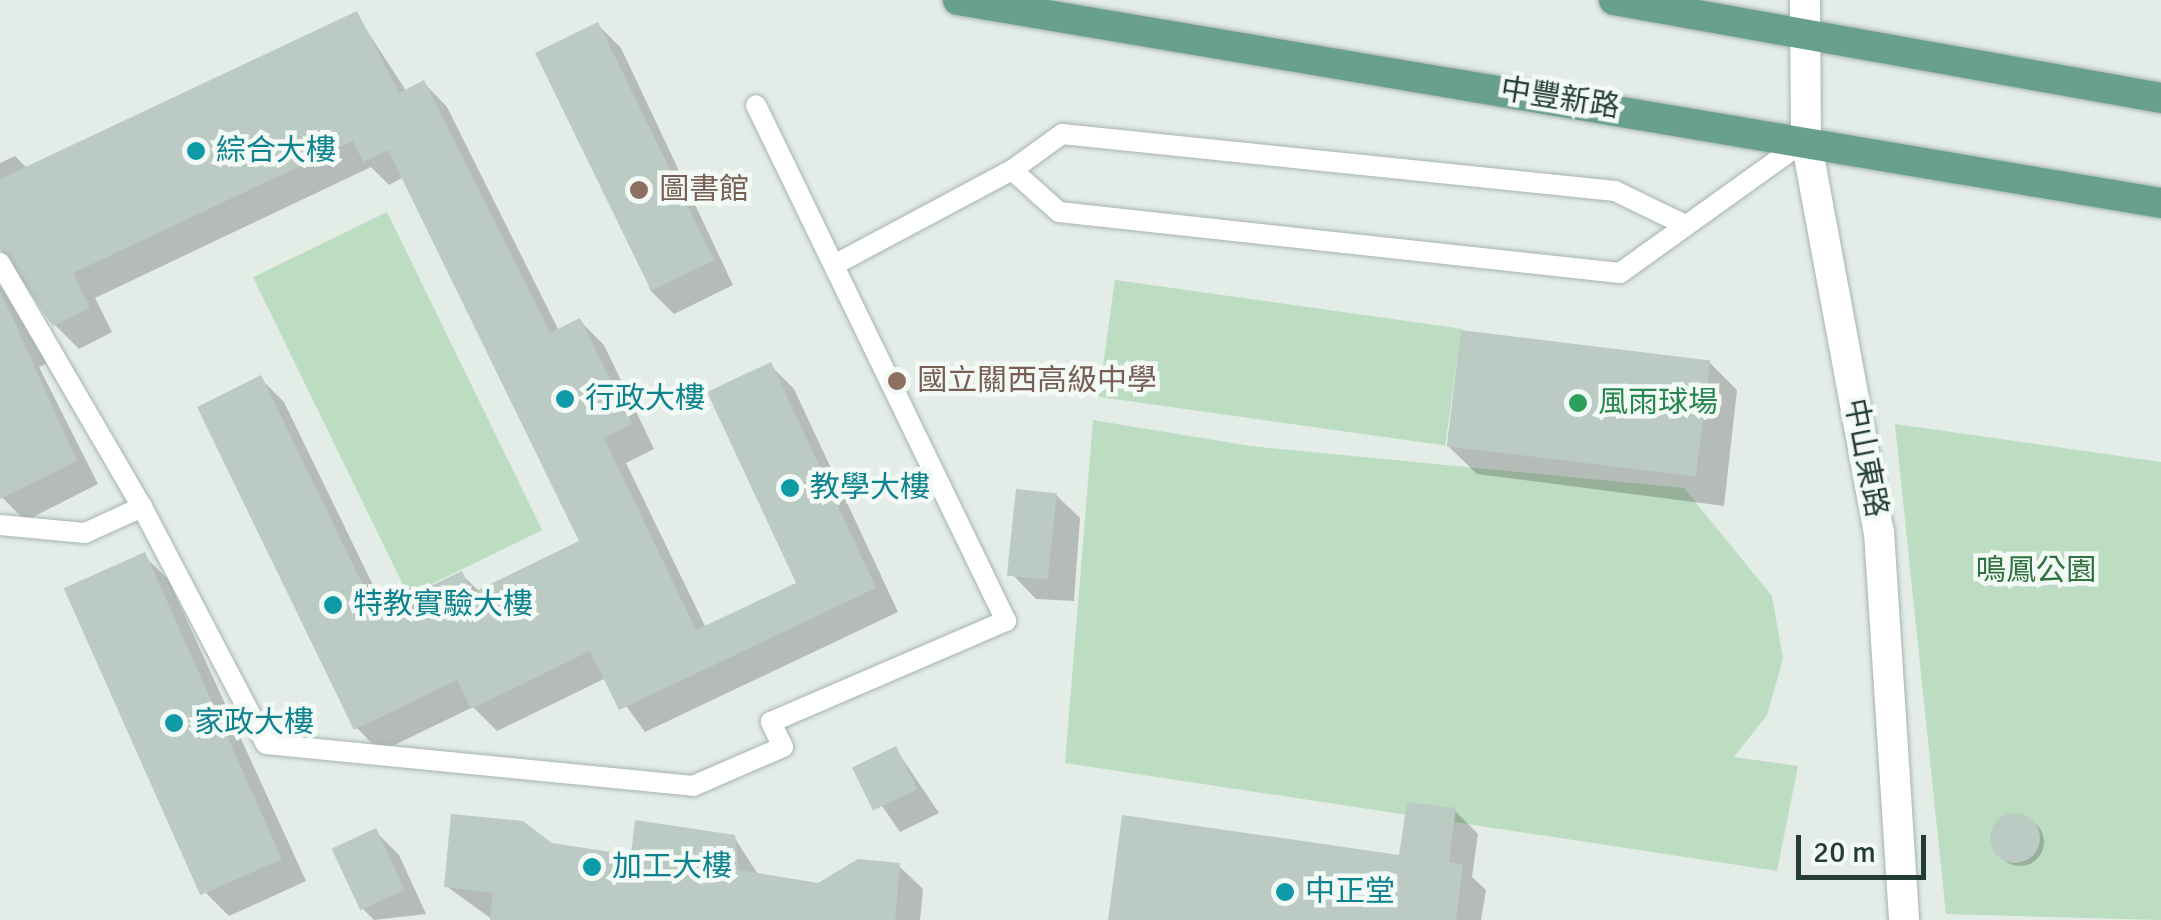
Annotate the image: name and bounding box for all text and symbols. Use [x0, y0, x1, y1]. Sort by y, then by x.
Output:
street label: 中豐新路 [1498, 72, 1622, 126]
place label: 綜合大樓 [216, 133, 336, 169]
marker: 綜合大樓 [185, 140, 207, 162]
place label: 圖書館 [659, 172, 749, 208]
marker: 圖書館 [628, 179, 650, 201]
place label: 國立關西高級中學 [917, 363, 1157, 399]
marker: 國立關西高級中學 [886, 370, 908, 392]
place label: 行政大樓 [585, 381, 705, 417]
place label: 風雨球場 [1598, 385, 1718, 421]
marker: 行政大樓 [554, 388, 576, 410]
marker: 風雨球場 [1567, 392, 1589, 414]
street label: 中山東路 [1836, 396, 1894, 520]
place label: 教學大樓 [810, 470, 930, 506]
marker: 教學大樓 [779, 477, 801, 499]
park label: 鳴鳳公園 [1976, 553, 2096, 589]
place label: 特教實驗大樓 [353, 587, 533, 623]
marker: 特教實驗大樓 [322, 594, 344, 616]
place label: 家政大樓 [194, 705, 314, 741]
marker: 家政大樓 [163, 712, 185, 734]
scale bar [1801, 815, 1931, 877]
text: 20 m [1813, 834, 1876, 871]
place label: 加工大樓 [612, 849, 732, 885]
marker: 加工大樓 [581, 856, 603, 878]
place label: 中正堂 [1305, 874, 1395, 910]
marker: 中正堂 [1274, 881, 1296, 903]

